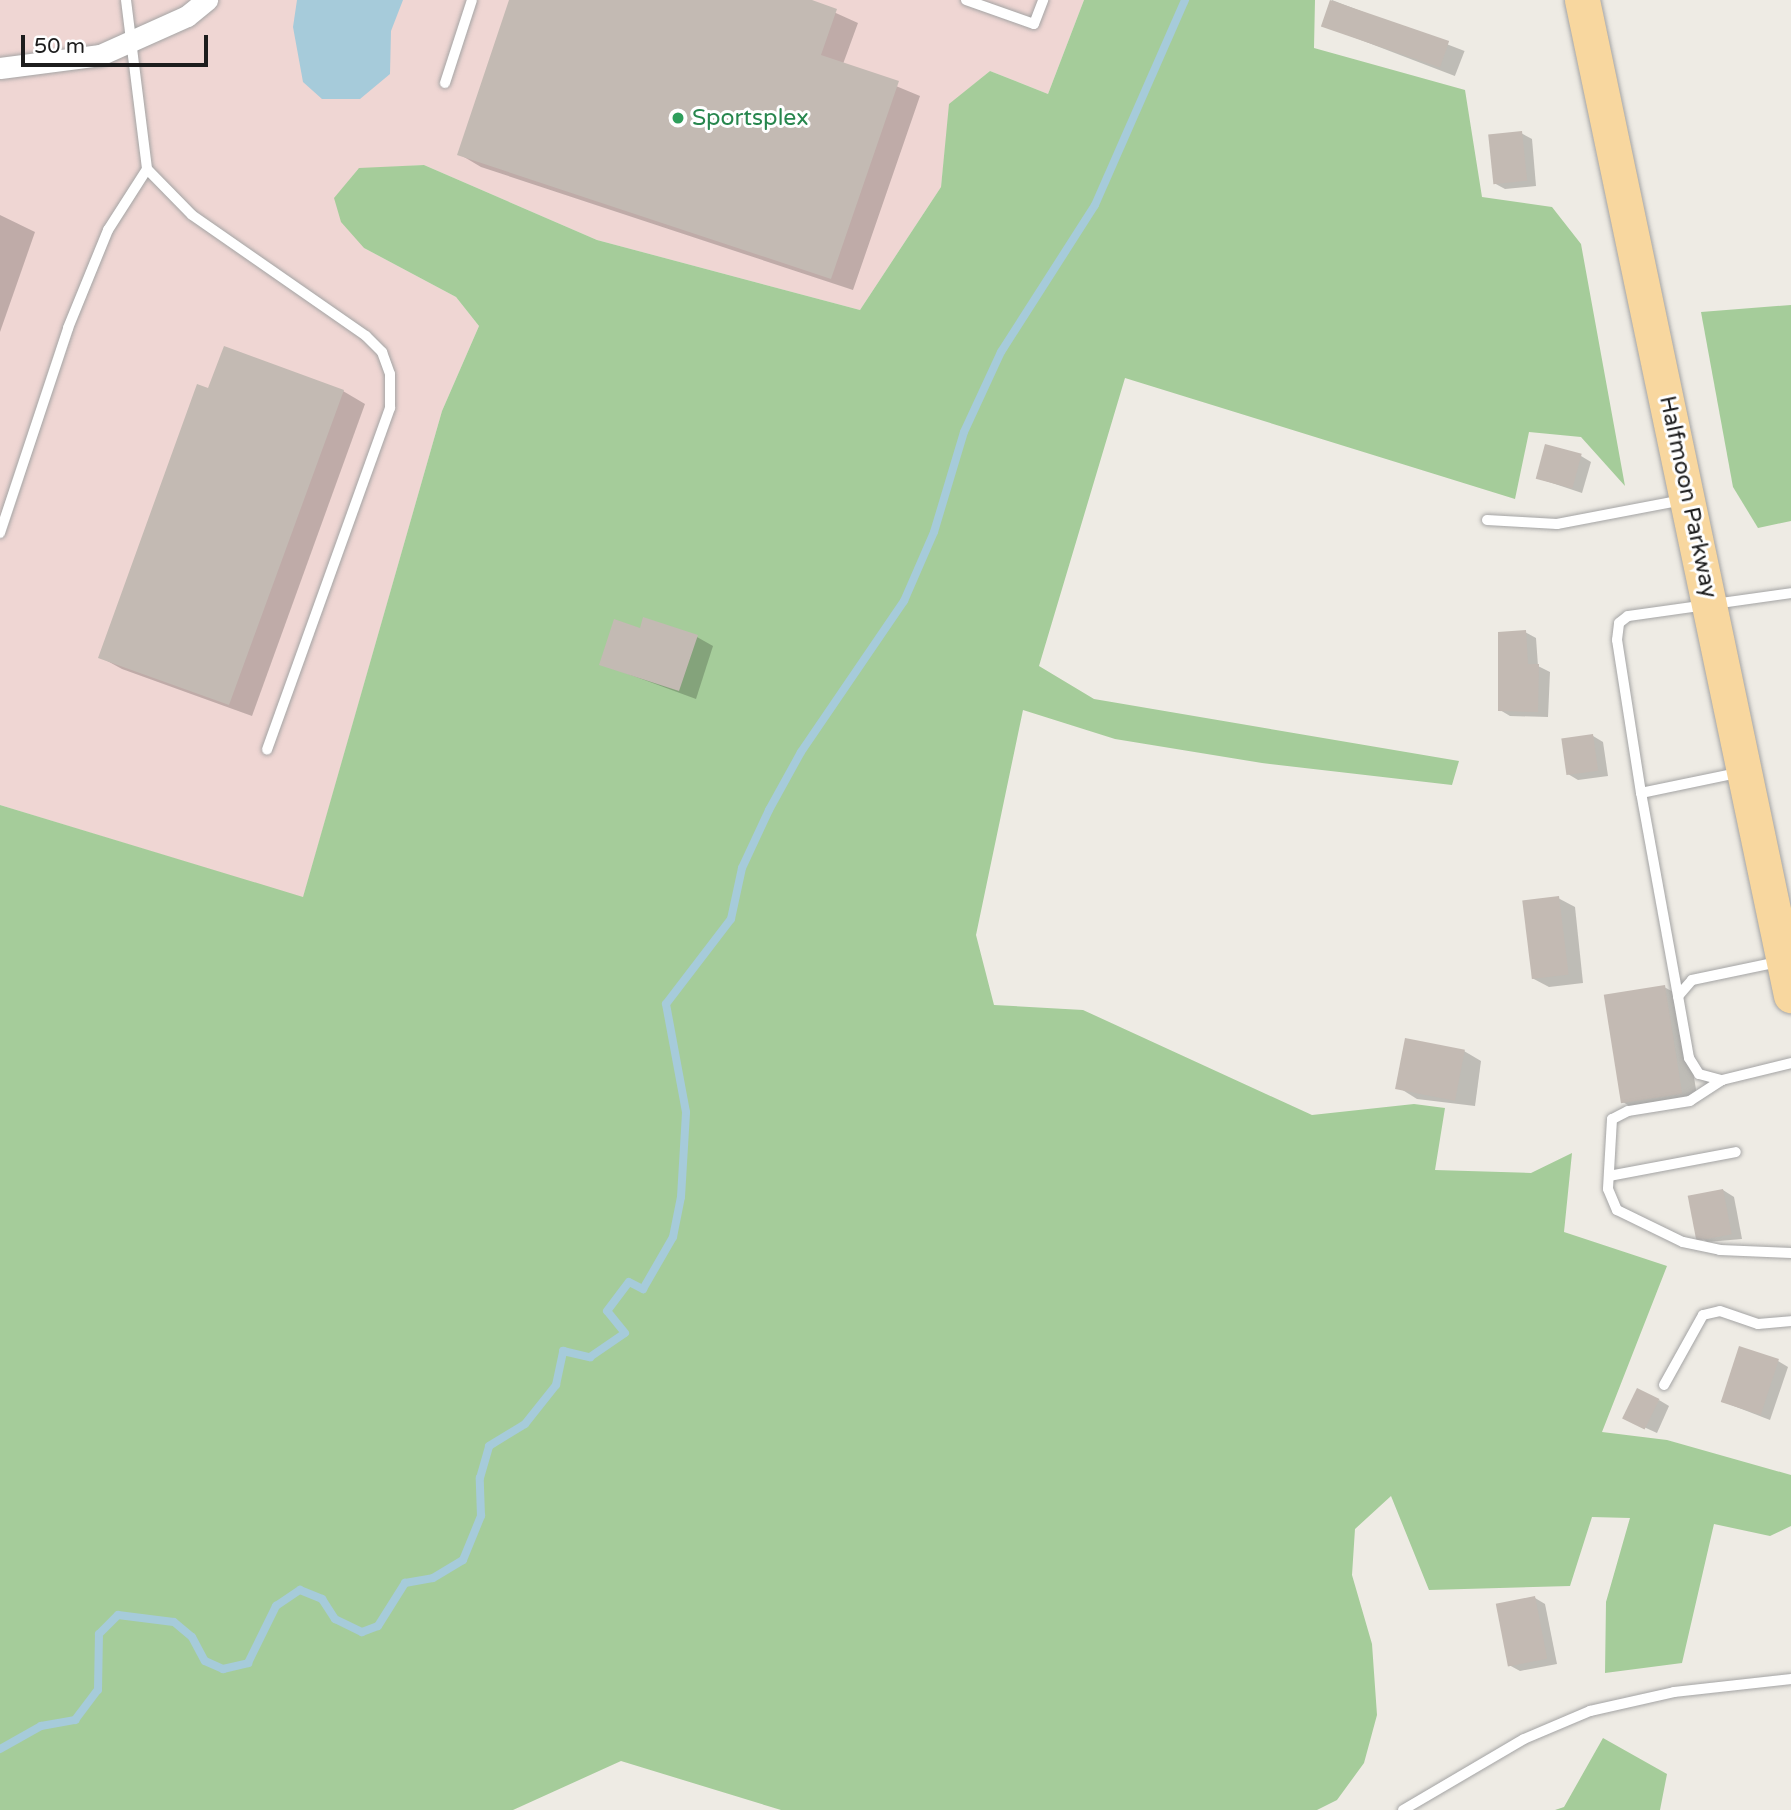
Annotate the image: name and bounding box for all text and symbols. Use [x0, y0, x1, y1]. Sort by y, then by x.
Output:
scale bar [24, 21, 212, 65]
text: 50 m [34, 34, 85, 59]
place label: Sportsplex [692, 104, 809, 132]
marker: Sportsplex [670, 110, 686, 126]
street label: Halfmoon Parkway [1653, 393, 1723, 601]

